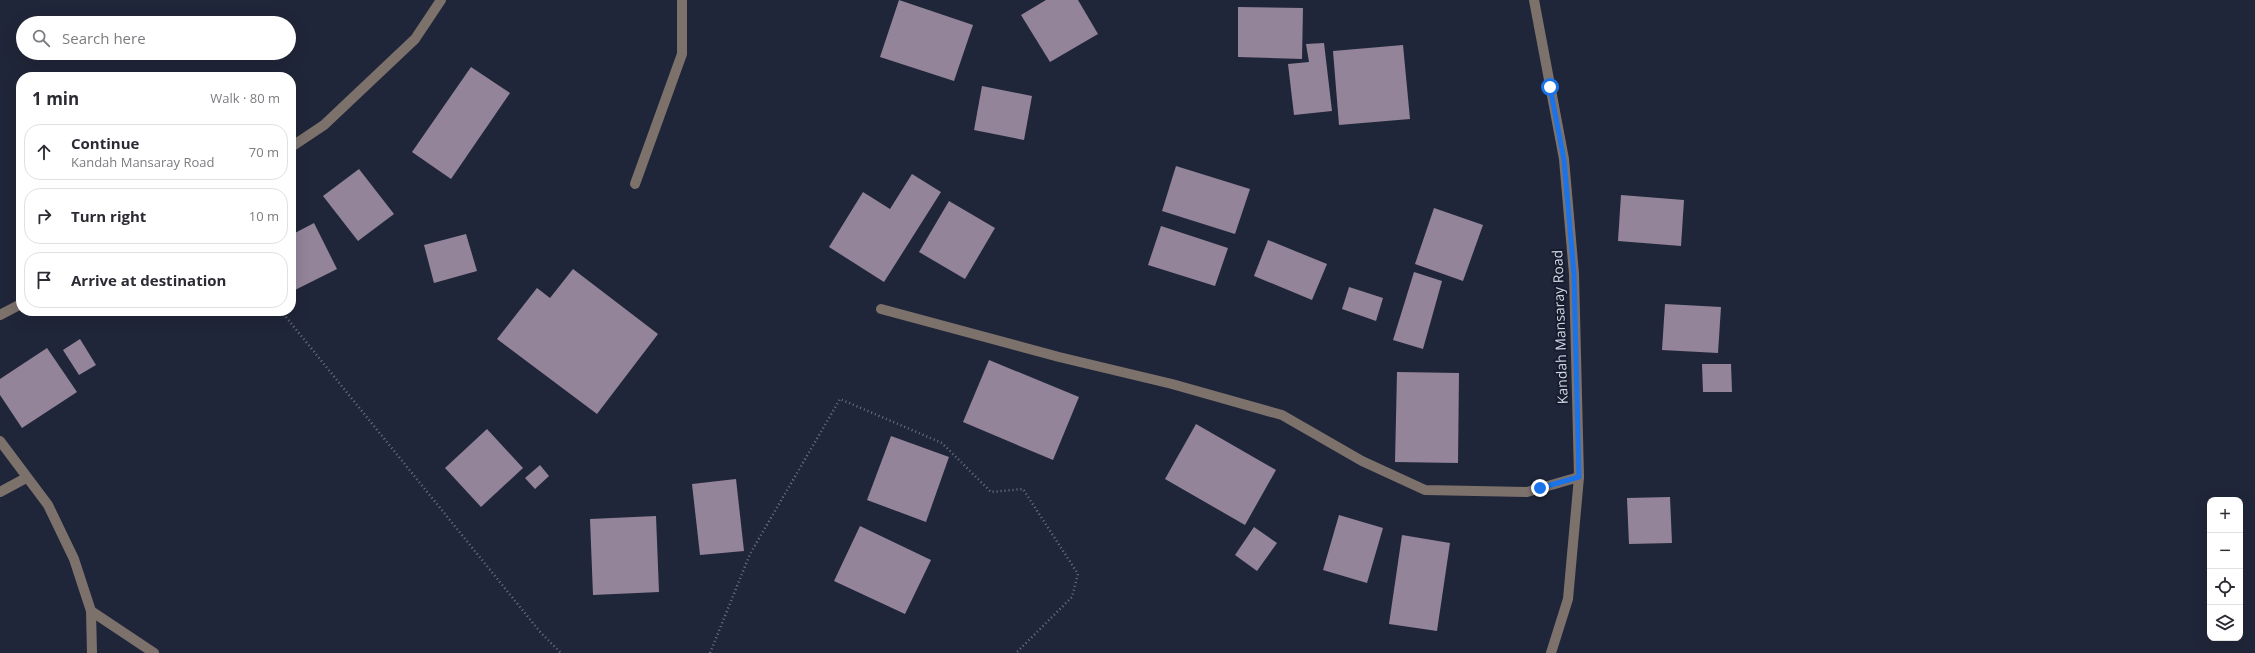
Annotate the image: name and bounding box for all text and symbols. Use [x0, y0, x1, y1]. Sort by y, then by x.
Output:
search box [16, 16, 296, 60]
icon: search [30, 27, 52, 49]
text: Search here [62, 28, 146, 48]
route start [1541, 78, 1559, 96]
text: 1 min [32, 87, 79, 110]
text: Walk · 80 m [210, 89, 280, 107]
text: Continue [71, 133, 139, 153]
icon: ahead [33, 141, 55, 163]
text: 70 m [249, 143, 279, 161]
text: Kandah Mansaray Road [71, 153, 214, 171]
icon: right [33, 205, 55, 227]
text: Turn right [71, 206, 146, 226]
text: 10 m [249, 207, 279, 225]
street label: Kandah Mansaray Road [1547, 249, 1572, 405]
icon: arrive [33, 269, 55, 291]
text: Arrive at destination [71, 270, 226, 290]
route end [1531, 479, 1549, 497]
map controls [2207, 497, 2243, 641]
button: + [2207, 497, 2243, 533]
button: − [2207, 533, 2243, 569]
button: locate [2207, 569, 2243, 605]
button: layers [2207, 605, 2243, 641]

